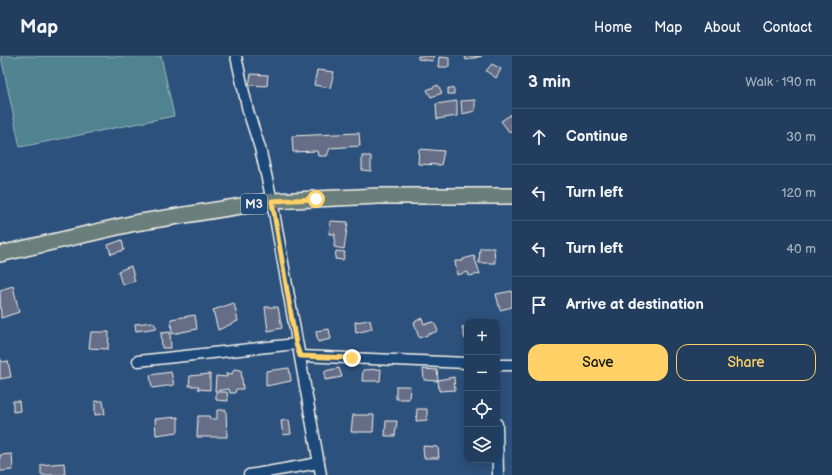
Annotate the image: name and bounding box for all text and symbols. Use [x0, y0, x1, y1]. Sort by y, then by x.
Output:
text: Map [20, 16, 58, 39]
text: Home [594, 19, 632, 36]
text: Map [654, 19, 682, 36]
text: About [704, 19, 741, 36]
text: Contact [763, 19, 812, 36]
text: 3 min [528, 72, 571, 92]
text: Walk · 190 m [745, 74, 816, 90]
icon: ahead [528, 126, 550, 148]
text: Continue [566, 127, 628, 146]
text: 30 m [786, 129, 816, 145]
icon: left [528, 182, 550, 204]
text: Turn left [566, 183, 623, 202]
text: 120 m [781, 185, 816, 201]
route start [307, 190, 325, 208]
road number: M3 [241, 194, 267, 214]
icon: left [528, 238, 550, 260]
text: Turn left [566, 239, 623, 258]
text: 40 m [786, 241, 816, 257]
icon: arrive [528, 294, 550, 316]
text: Arrive at destination [566, 295, 704, 314]
map controls [464, 319, 500, 463]
button: + [464, 319, 500, 355]
button: Save [528, 344, 668, 381]
button: Share [676, 344, 816, 381]
route end [343, 349, 361, 367]
button: − [464, 355, 500, 391]
button: locate [464, 391, 500, 427]
button: layers [464, 427, 500, 463]

